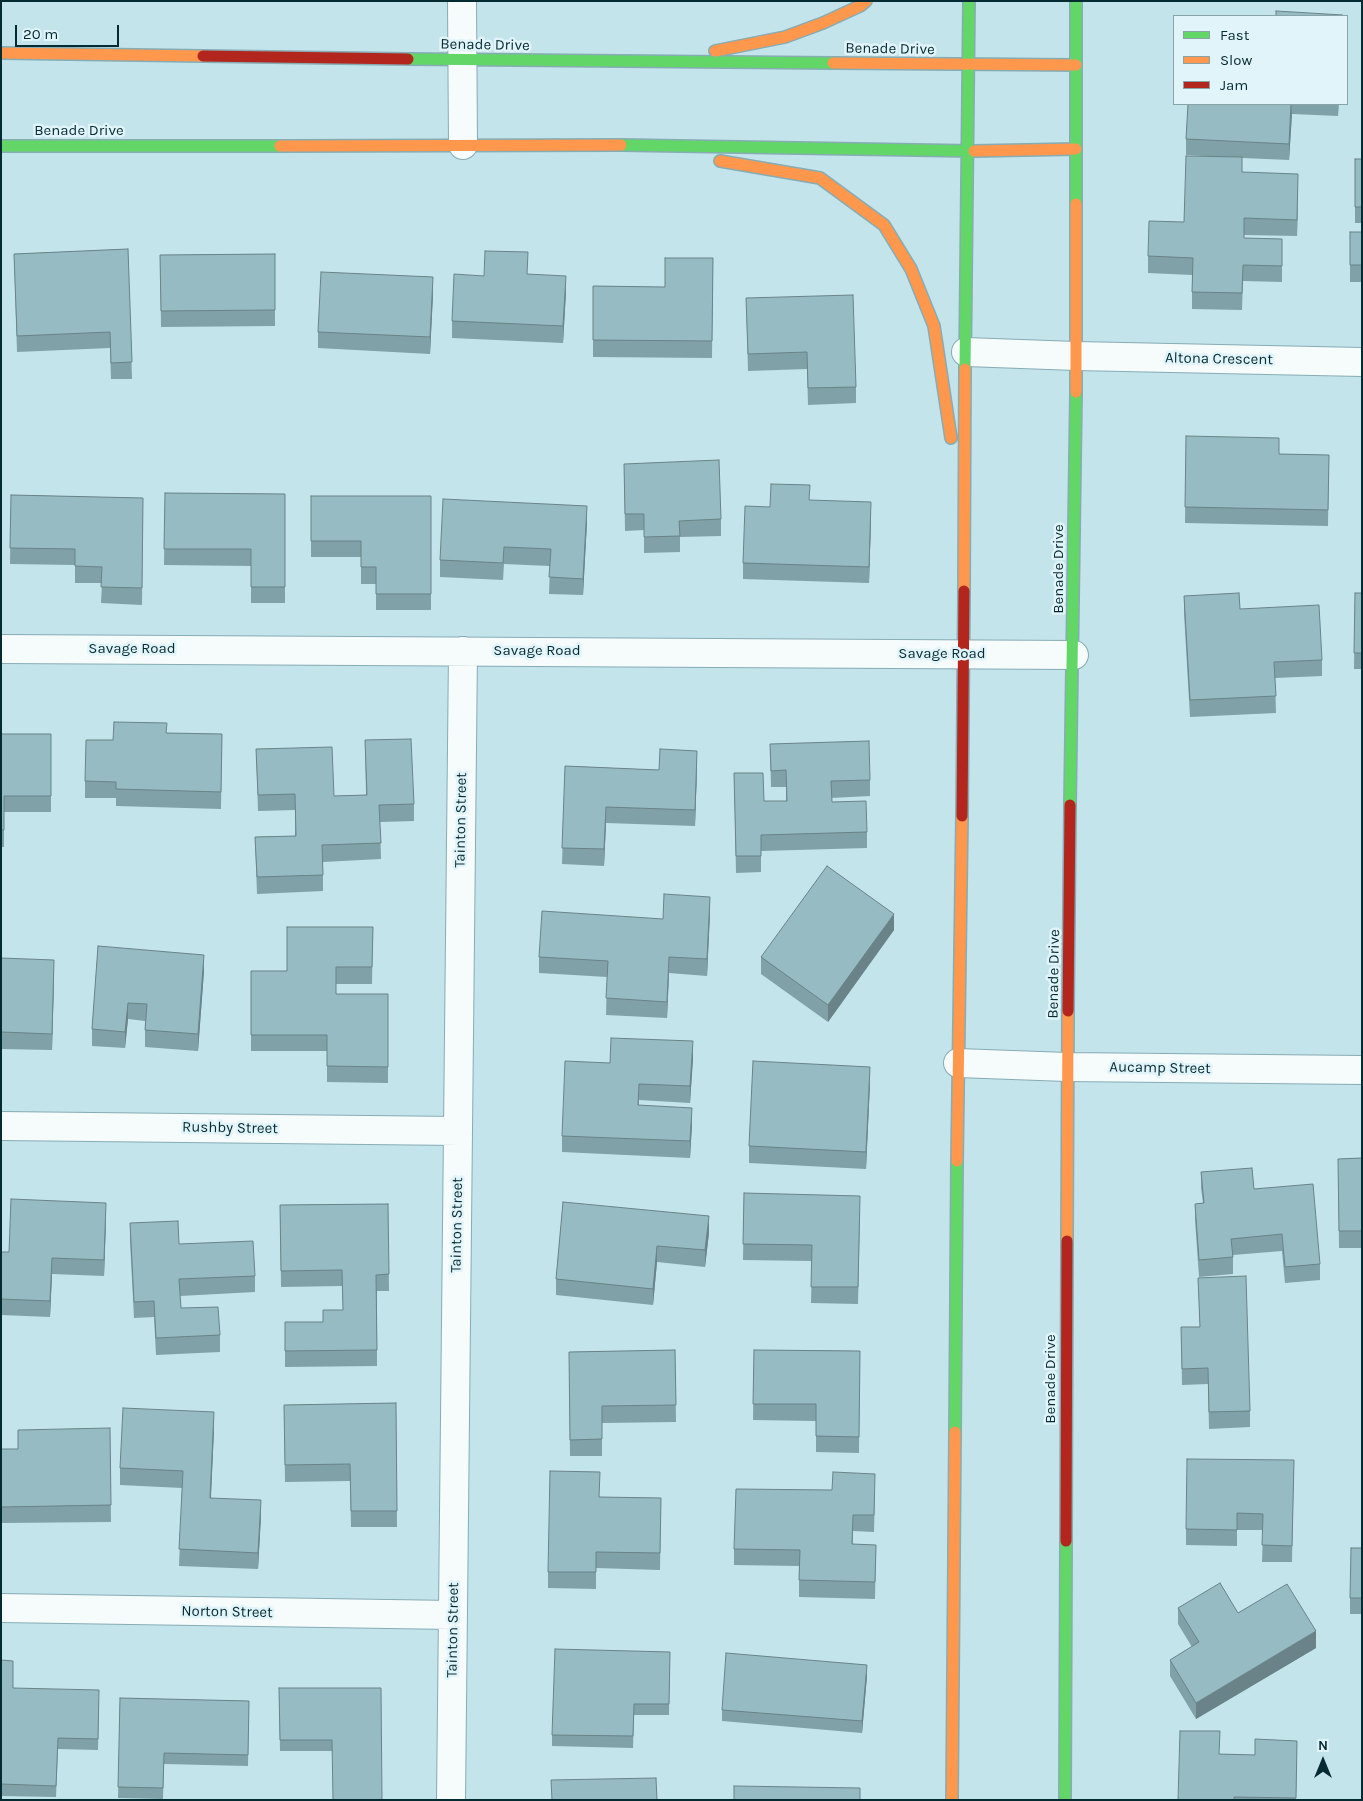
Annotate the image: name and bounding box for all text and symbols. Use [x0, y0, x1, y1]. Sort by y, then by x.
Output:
scale bar [18, 15, 121, 47]
legend [1173, 15, 1348, 105]
text: 20 m [23, 25, 58, 43]
text: Fast [1220, 26, 1249, 44]
street label: Benade Drive [440, 35, 530, 55]
street label: Benade Drive [845, 39, 935, 59]
text: Slow [1220, 51, 1252, 69]
text: Jam [1220, 76, 1248, 94]
street label: Benade Drive [34, 122, 124, 140]
street label: Altona Crescent [1165, 349, 1273, 369]
street label: Benade Drive [1050, 524, 1068, 614]
street label: Savage Road [88, 640, 176, 658]
street label: Savage Road [493, 642, 581, 660]
street label: Savage Road [898, 645, 986, 663]
street label: Tainton Street [451, 772, 471, 868]
street label: Benade Drive [1044, 929, 1064, 1019]
street label: Aucamp Street [1109, 1058, 1211, 1078]
street label: Rushby Street [182, 1118, 278, 1138]
street label: Tainton Street [447, 1177, 467, 1273]
street label: Benade Drive [1042, 1334, 1060, 1424]
street label: Tainton Street [443, 1582, 463, 1678]
street label: Norton Street [181, 1602, 273, 1622]
north arrow [1298, 1736, 1348, 1786]
text: N [1318, 1737, 1328, 1754]

